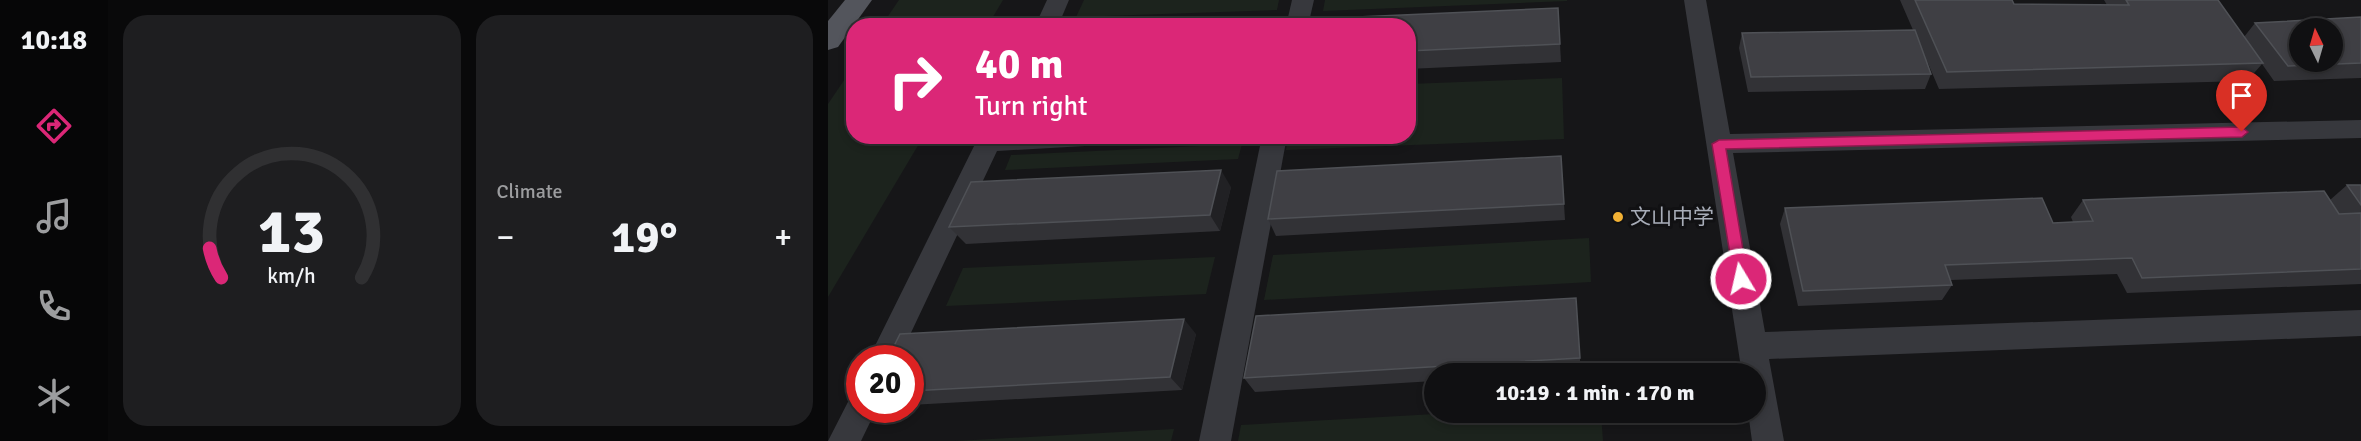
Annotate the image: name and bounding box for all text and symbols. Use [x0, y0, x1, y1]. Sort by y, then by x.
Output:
north arrow [2289, 18, 2343, 72]
map controls [2289, 18, 2343, 72]
text: 10:18 [21, 24, 87, 57]
text: 40 m [975, 39, 1064, 90]
icon: right [876, 42, 954, 120]
pin [2216, 70, 2267, 132]
icon: arrive [2225, 79, 2258, 112]
text: Turn right [975, 90, 1088, 123]
icon: directions [33, 105, 75, 147]
text: Climate [497, 179, 562, 204]
text: 13 [258, 193, 325, 270]
icon: music [33, 195, 75, 237]
place label: 文山中学 [1630, 204, 1714, 230]
text: 19° [611, 210, 678, 265]
marker: 文山中学 [1611, 210, 1625, 224]
text: − [497, 217, 514, 258]
text: + [774, 217, 792, 258]
position arrow [1709, 247, 1773, 311]
text: km/h [267, 263, 316, 289]
icon: phone [33, 285, 75, 327]
speed limit sign: 20 [846, 345, 924, 423]
icon: climate [33, 375, 75, 417]
text: 10:19 · 1 min · 170 m [1495, 379, 1695, 406]

